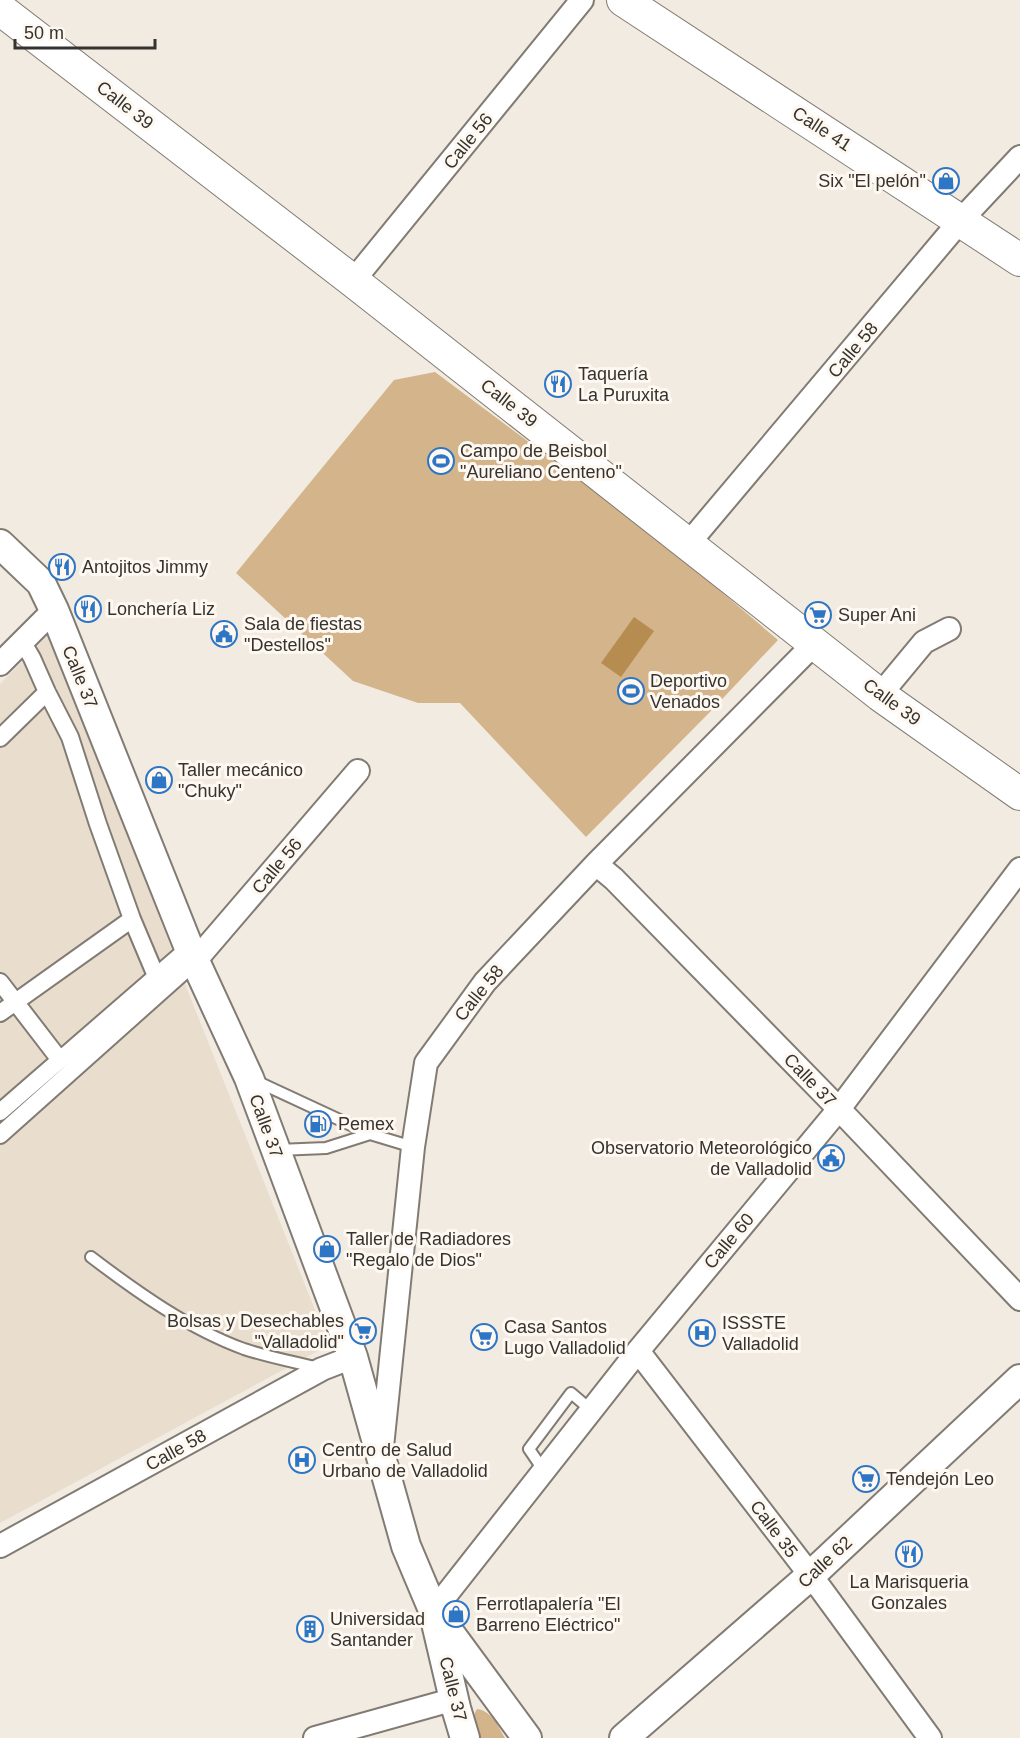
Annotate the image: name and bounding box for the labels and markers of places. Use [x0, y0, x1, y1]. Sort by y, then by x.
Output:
shop icon: Six "El pelón" [931, 166, 961, 196]
place label: Six "El pelón" [818, 171, 926, 191]
place label: Taquería La Puruxita [578, 364, 670, 405]
restaurant icon: Taquería La Puruxita [543, 369, 573, 399]
place label: Campo de Beisbol "Aureliano Centeno" [460, 441, 622, 482]
sports icon: Campo de Beisbol "Aureliano Centeno" [426, 446, 456, 476]
restaurant icon: Antojitos Jimmy [47, 552, 77, 582]
place label: Antojitos Jimmy [82, 557, 208, 577]
restaurant icon: Lonchería Liz [73, 594, 103, 624]
place label: Lonchería Liz [107, 599, 215, 619]
supermarket icon: Super Ani [803, 600, 833, 630]
place label: Super Ani [838, 605, 916, 625]
place label: Sala de fiestas "Destellos" [244, 614, 362, 655]
public building icon: Sala de fiestas "Destellos" [209, 619, 239, 649]
place label: Deportivo Venados [650, 671, 727, 712]
sports icon: Deportivo Venados [616, 676, 646, 706]
place label: Taller mecánico "Chuky" [178, 760, 303, 801]
shop icon: Taller mecánico "Chuky" [144, 765, 174, 795]
fuel station icon: Pemex [303, 1109, 333, 1139]
place label: Pemex [338, 1114, 394, 1134]
place label: Observatorio Meteorológico de Valladolid [591, 1138, 812, 1179]
public building icon: Observatorio Meteorológico de Valladolid [816, 1143, 846, 1173]
place label: Taller de Radiadores "Regalo de Dios" [346, 1229, 511, 1270]
shop icon: Taller de Radiadores "Regalo de Dios" [312, 1234, 342, 1264]
place label: Bolsas y Desechables "Valladolid" [167, 1311, 344, 1352]
place label: ISSSTE Valladolid [722, 1313, 799, 1354]
supermarket icon: Bolsas y Desechables "Valladolid" [348, 1316, 378, 1346]
place label: Casa Santos Lugo Valladolid [504, 1317, 626, 1358]
hospital icon: ISSSTE Valladolid [687, 1318, 717, 1348]
supermarket icon: Casa Santos Lugo Valladolid [469, 1322, 499, 1352]
place label: Centro de Salud Urbano de Valladolid [322, 1440, 488, 1481]
hospital icon: Centro de Salud Urbano de Valladolid [287, 1445, 317, 1475]
supermarket icon: Tendejón Leo [851, 1464, 881, 1494]
place label: Tendejón Leo [886, 1469, 994, 1489]
restaurant icon: La Marisqueria Gonzales [894, 1539, 924, 1569]
place label: La Marisqueria Gonzales [849, 1572, 970, 1613]
place label: Ferrotlapalería "El Barreno Eléctrico" [476, 1594, 620, 1635]
shop icon: Ferrotlapalería "El Barreno Eléctrico" [441, 1599, 471, 1629]
place label: Universidad Santander [330, 1609, 425, 1650]
building icon: Universidad Santander [295, 1614, 325, 1644]

